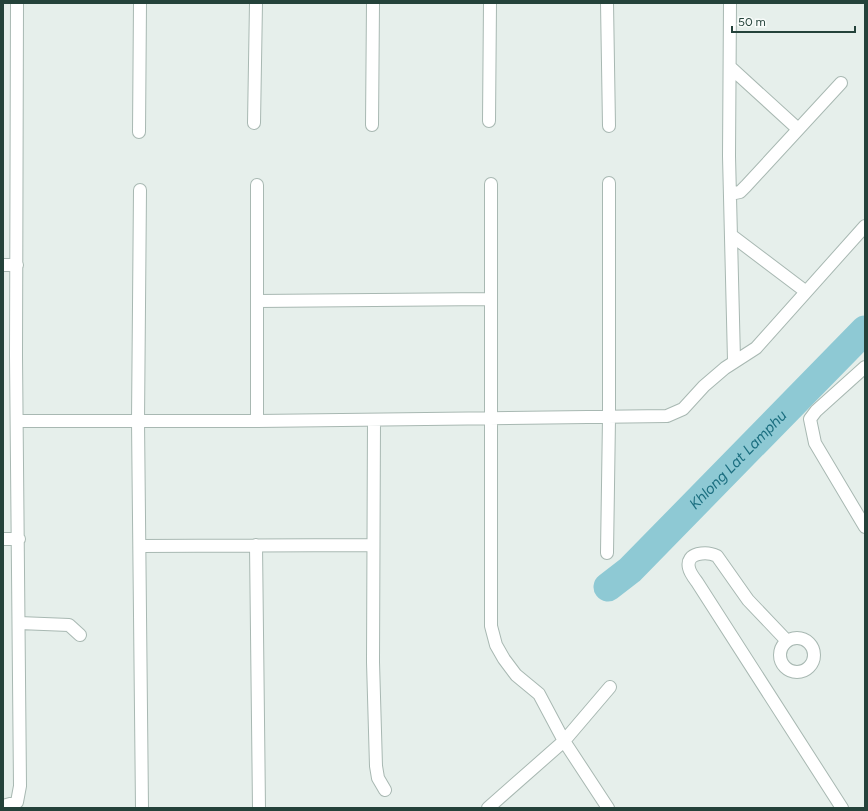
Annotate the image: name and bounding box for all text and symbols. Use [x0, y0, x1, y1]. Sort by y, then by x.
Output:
scale bar [732, 8, 855, 34]
text: 50 m [738, 15, 766, 29]
water label: Khlong Lat Lamphu [685, 406, 790, 513]

